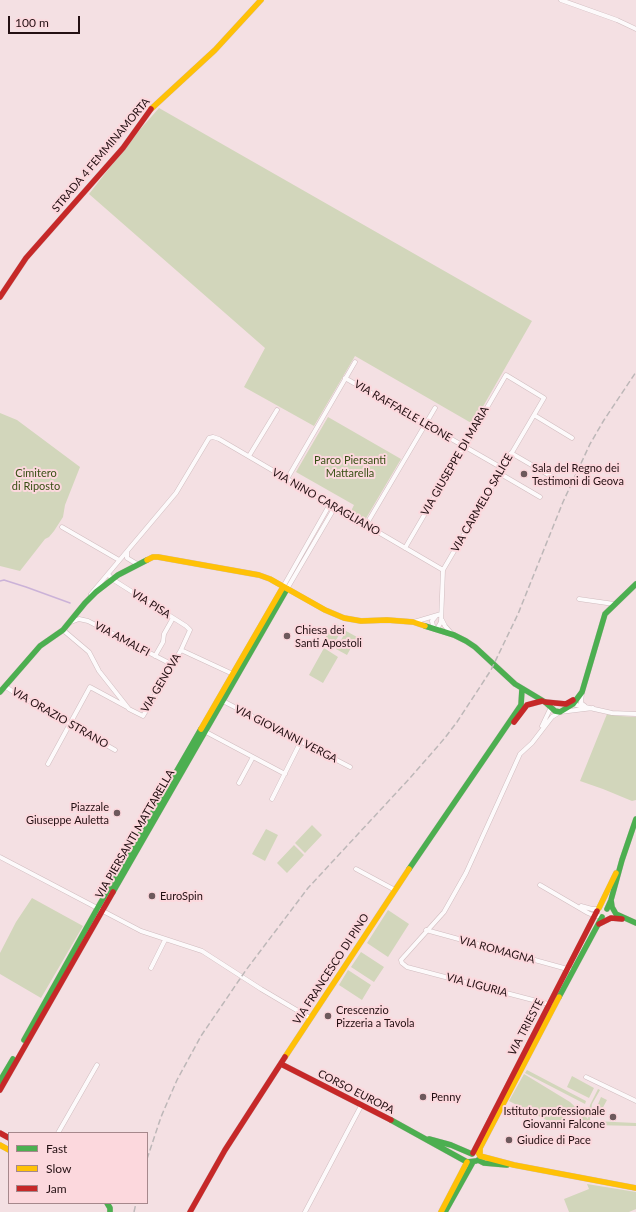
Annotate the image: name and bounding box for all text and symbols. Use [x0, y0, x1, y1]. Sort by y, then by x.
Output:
scale bar [10, 8, 82, 34]
text: 100 m [15, 15, 49, 30]
street label: STRADA 4 FEMMINAMORTA [49, 95, 153, 215]
street label: VIA RAFFAELE LEONE [352, 378, 454, 444]
street label: VIA GIUSEPPE DI MARIA [418, 404, 492, 518]
street label: VIA CARMELO SALICE [448, 451, 516, 555]
park label: Parco Piersanti Mattarella [314, 453, 386, 479]
place label: Sala del Regno dei Testimoni di Geova [532, 461, 624, 487]
park label: Cimitero di Riposto [12, 466, 60, 492]
street label: VIA NINO CARAGLIANO [270, 466, 382, 538]
marker: Sala del Regno dei Testimoni di Geova [519, 469, 529, 479]
street label: VIA PISA [129, 587, 173, 621]
street label: VIA AMALFI [92, 619, 152, 659]
place label: Chiesa dei Santi Apostoli [295, 623, 362, 649]
marker: Chiesa dei Santi Apostoli [282, 631, 292, 641]
street label: VIA GENOVA [138, 651, 184, 715]
street label: VIA ORAZIO STRANO [9, 685, 111, 751]
street label: VIA GIOVANNI VERGA [232, 702, 340, 766]
street label: VIA PIERSANTI MATTARELLA [93, 767, 177, 901]
place label: Piazzale Giuseppe Auletta [26, 800, 109, 826]
marker: Piazzale Giuseppe Auletta [112, 808, 122, 818]
place label: EuroSpin [160, 889, 203, 903]
marker: EuroSpin [147, 891, 157, 901]
street label: VIA FRANCESCO DI PINO [290, 911, 372, 1027]
street label: VIA ROMAGNA [458, 934, 536, 966]
street label: VIA LIGURIA [445, 970, 509, 1000]
street label: VIA TRIESTE [506, 996, 546, 1058]
place label: Crescenzio Pizzeria a Tavola [336, 1003, 414, 1029]
marker: Crescenzio Pizzeria a Tavola [323, 1011, 333, 1021]
street label: CORSO EUROPA [316, 1067, 396, 1117]
place label: Penny [431, 1090, 461, 1104]
marker: Penny [418, 1092, 428, 1102]
place label: Istituto professionale Giovanni Falcone [504, 1104, 605, 1130]
marker: Istituto professionale Giovanni Falcone [608, 1112, 618, 1122]
legend [8, 1132, 148, 1204]
place label: Giudice di Pace [517, 1133, 591, 1147]
marker: Giudice di Pace [504, 1135, 514, 1145]
text: Fast [46, 1141, 67, 1156]
text: Slow [46, 1161, 71, 1176]
text: Jam [46, 1181, 67, 1196]

